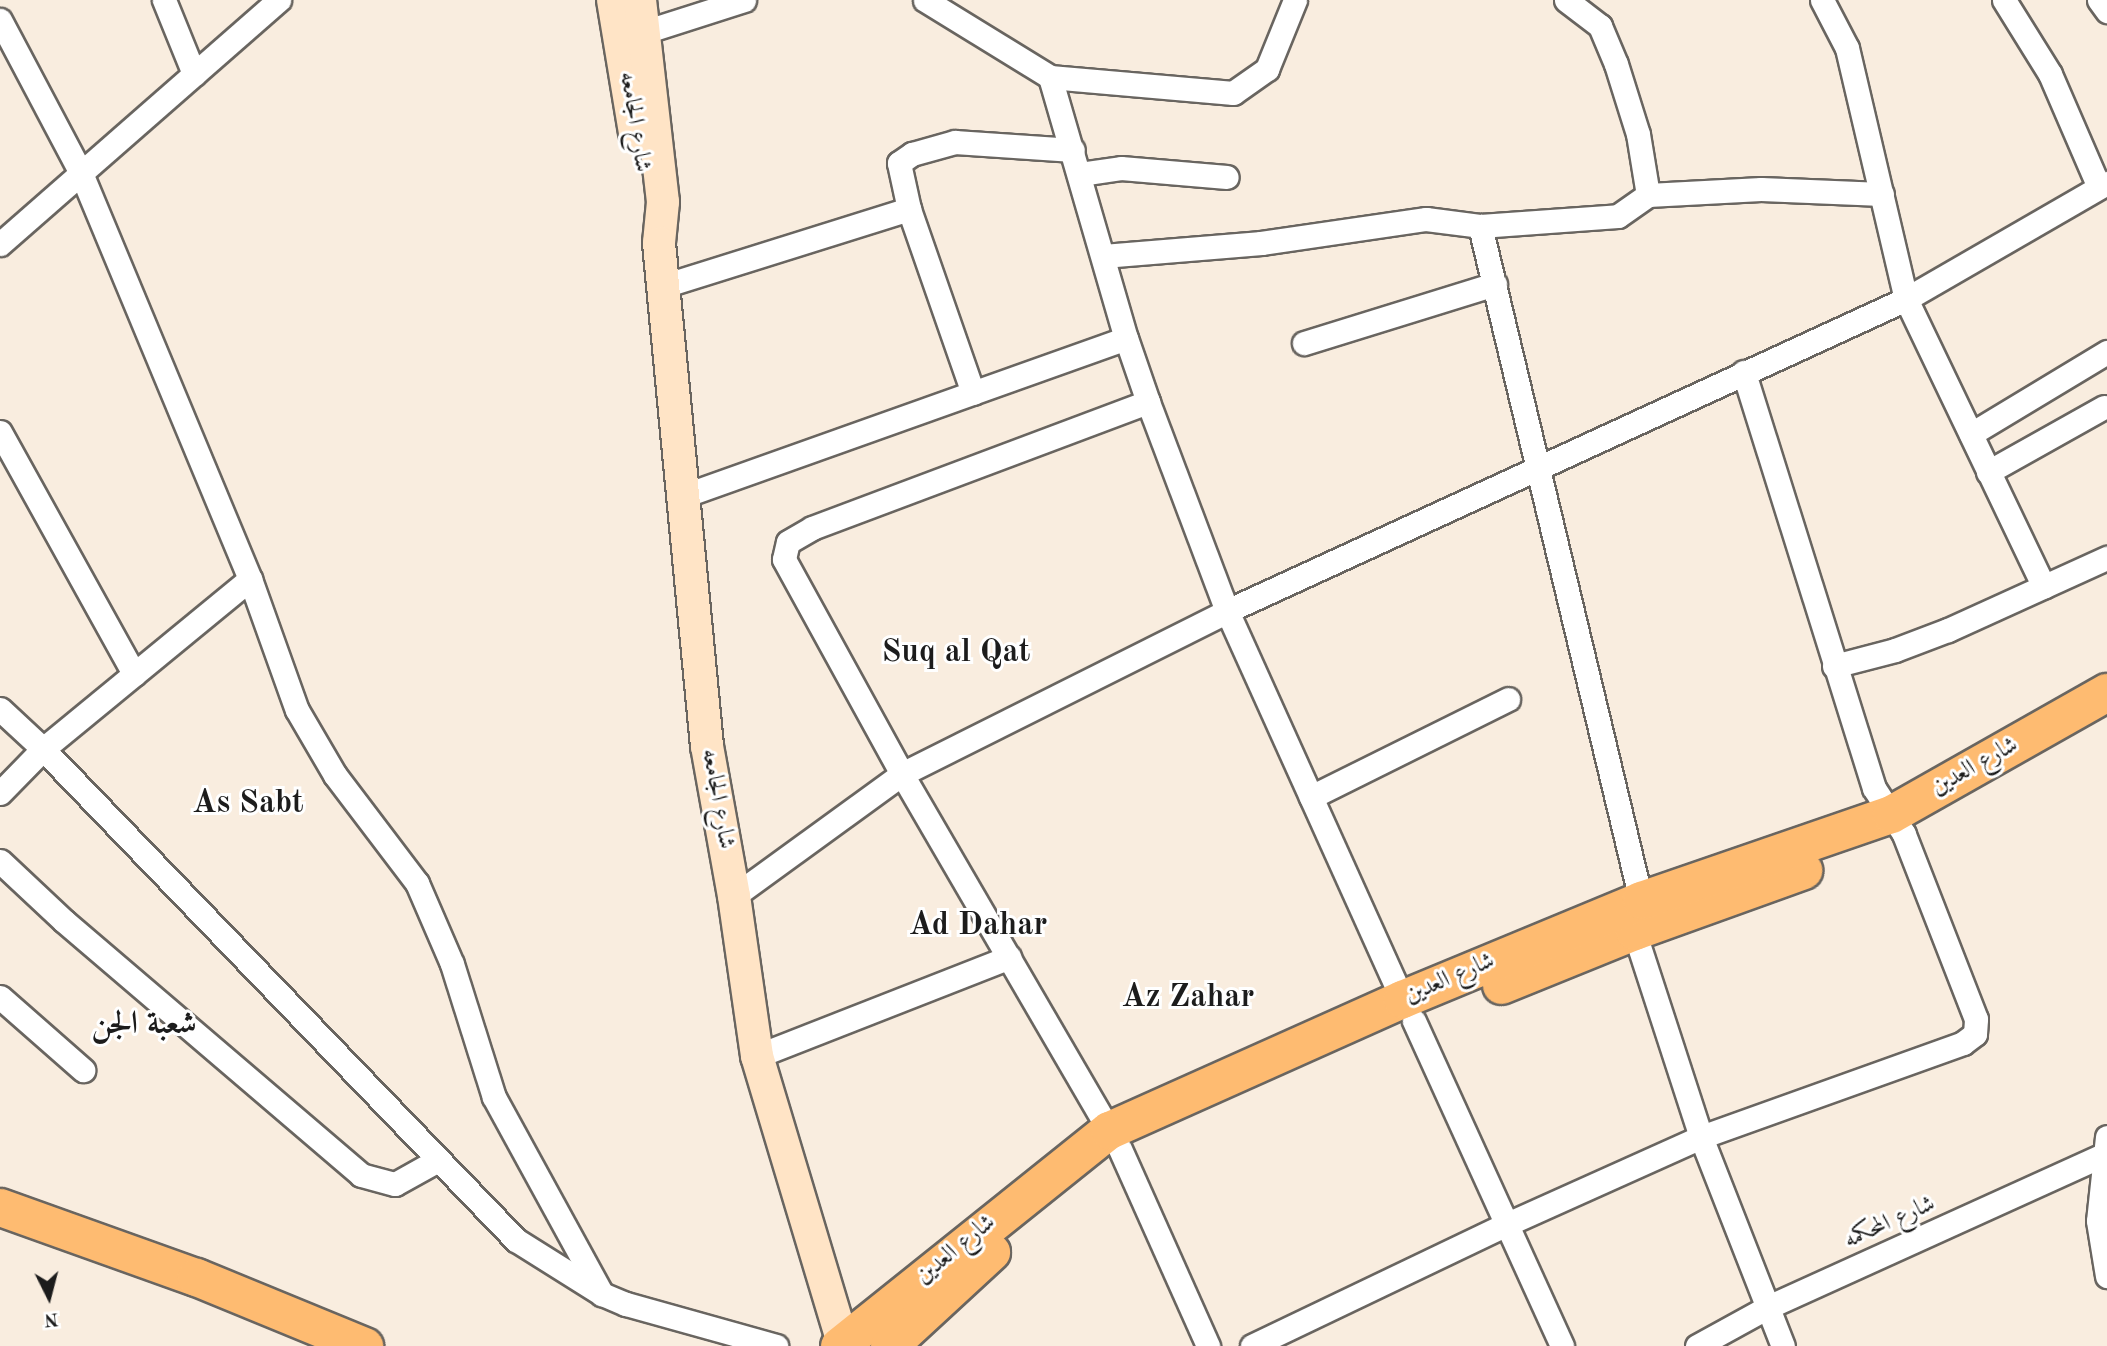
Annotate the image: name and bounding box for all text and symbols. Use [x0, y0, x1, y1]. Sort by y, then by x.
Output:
street label: شارع الجامعه [612, 70, 656, 174]
district label: Suq al Qat [882, 634, 1030, 672]
street label: شارع العدين [1927, 731, 2023, 803]
street label: شارع الجامعه [694, 747, 740, 851]
district label: As Sabt [192, 785, 304, 823]
district label: Ad Dahar [909, 907, 1047, 945]
street label: شارع العدين [1401, 947, 1499, 1011]
district label: Az Zahar [1122, 979, 1254, 1017]
district label: شعبة الجن [91, 1006, 197, 1044]
street label: شارع المحكمه [1840, 1190, 1940, 1256]
street label: شارع العدين [910, 1209, 1002, 1291]
north arrow [14, 1262, 84, 1332]
text: N [43, 1308, 59, 1329]

